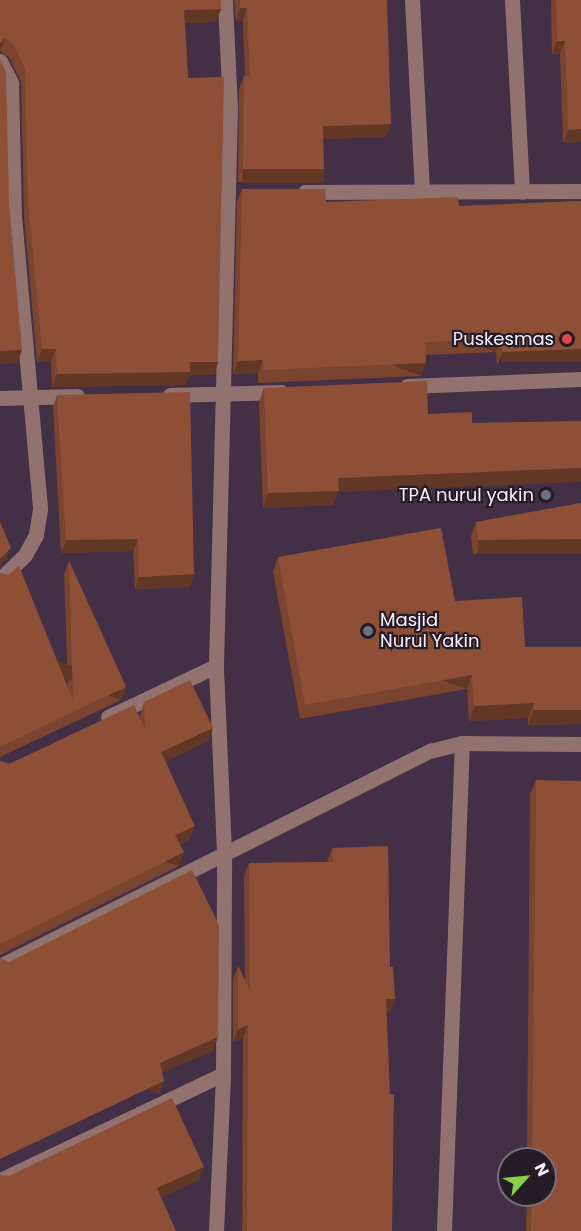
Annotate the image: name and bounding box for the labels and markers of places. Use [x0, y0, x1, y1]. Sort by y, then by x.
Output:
place label: Puskesmas [453, 328, 554, 350]
marker: Puskesmas [558, 330, 576, 348]
place label: TPA nurul yakin [399, 484, 534, 506]
marker: TPA nurul yakin [539, 488, 553, 502]
place label: Masjid Nurul Yakin [380, 610, 480, 652]
marker: Masjid Nurul Yakin [361, 624, 375, 638]

